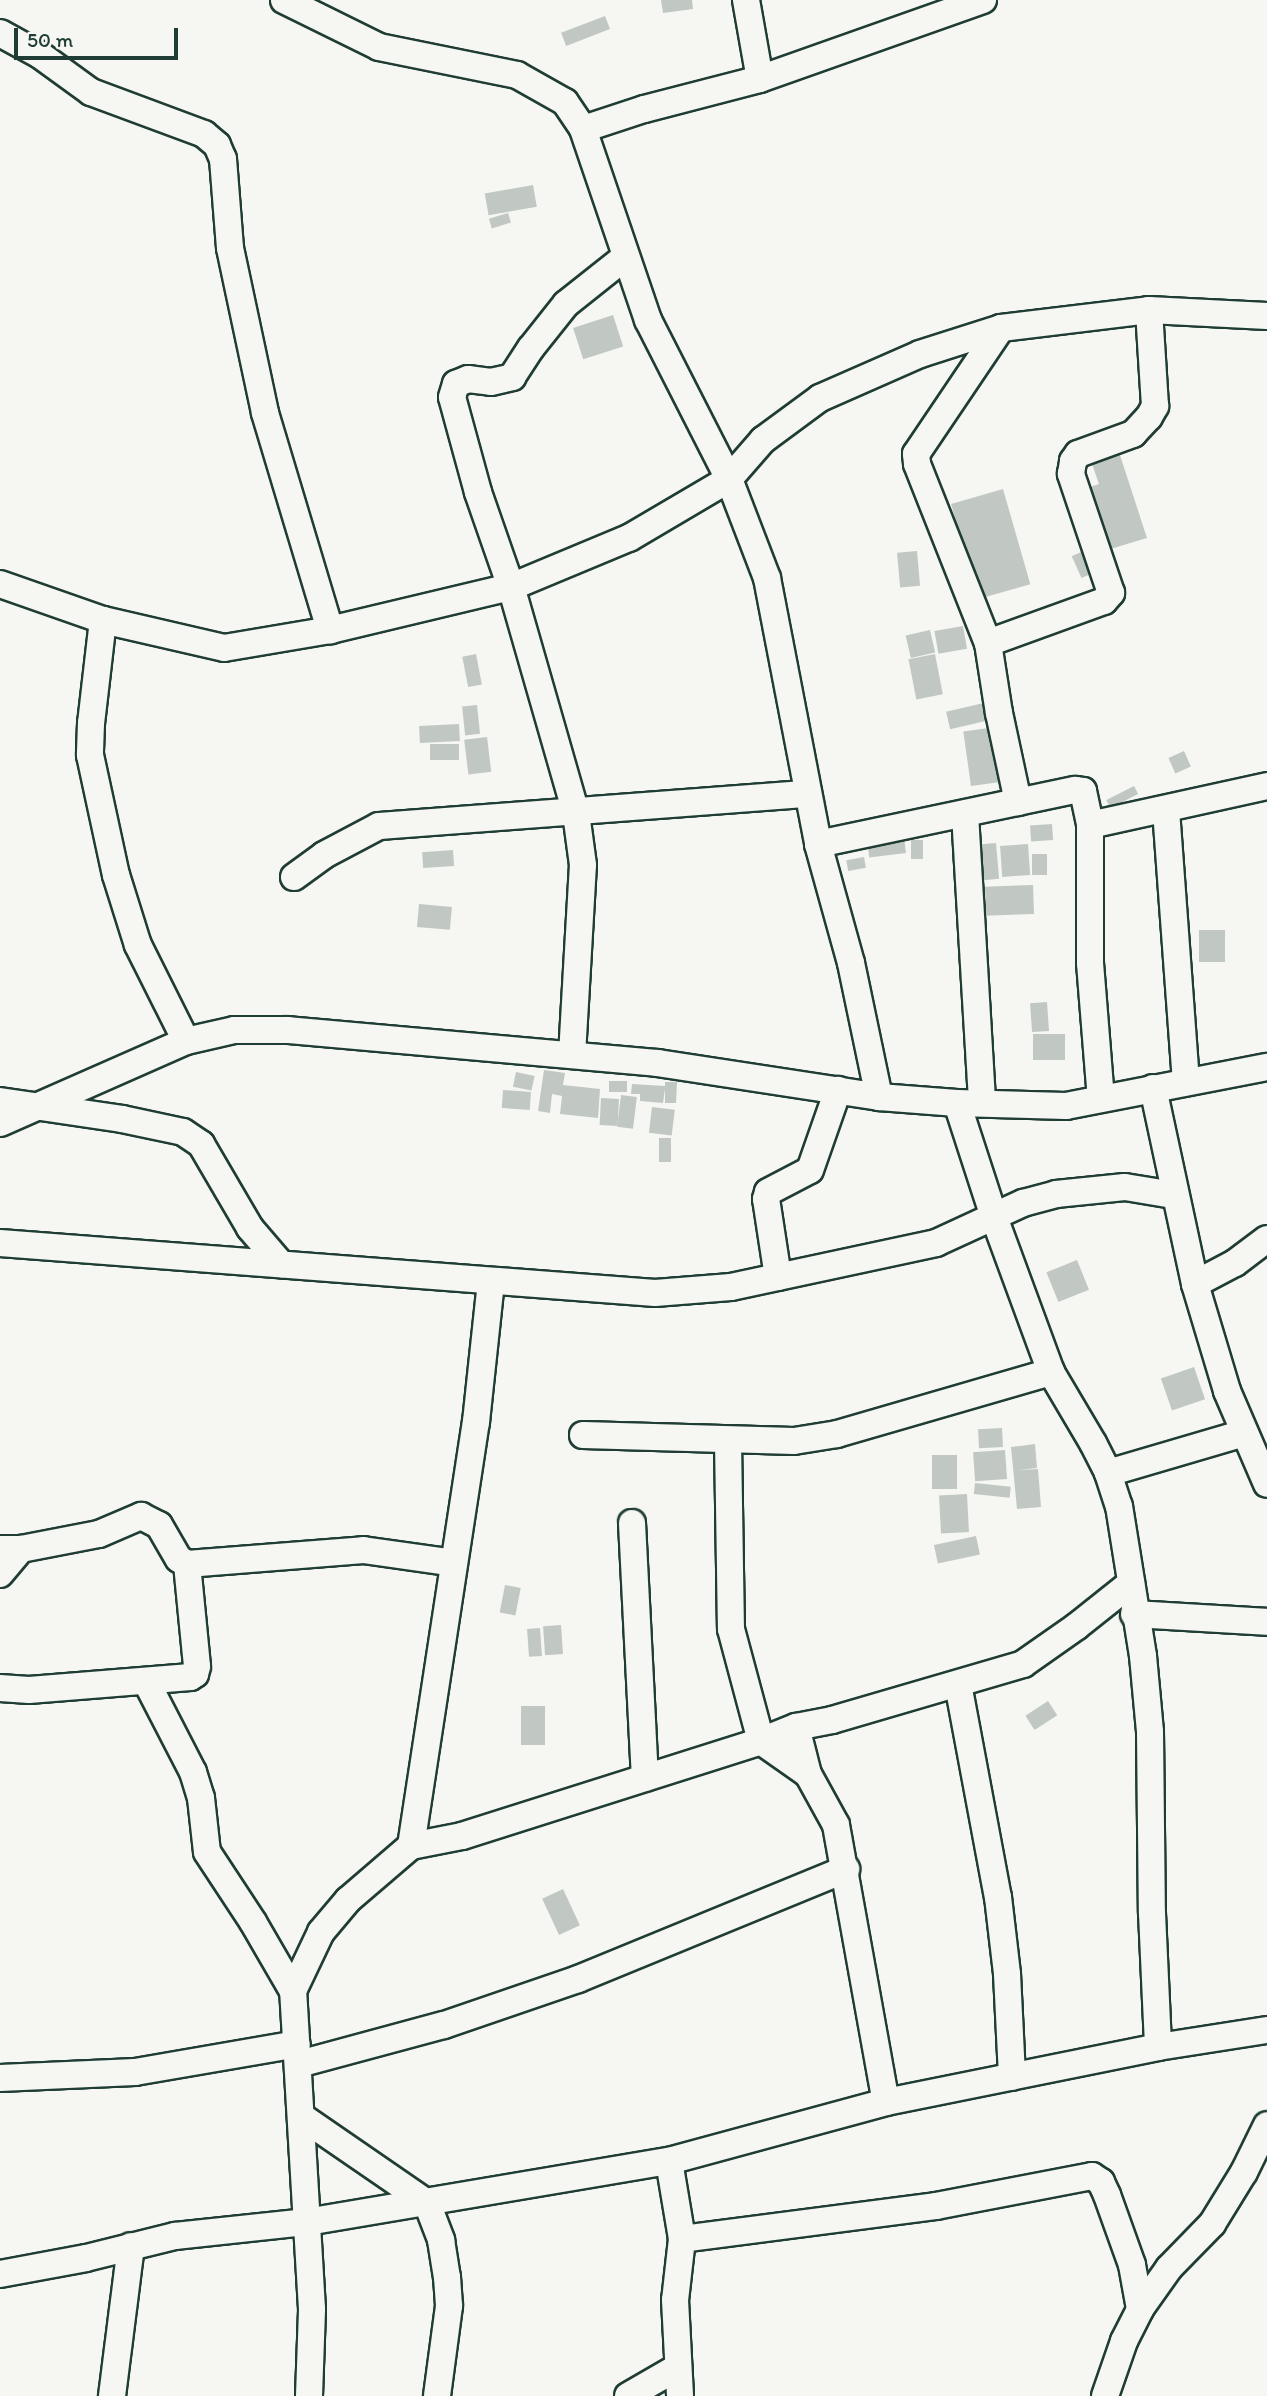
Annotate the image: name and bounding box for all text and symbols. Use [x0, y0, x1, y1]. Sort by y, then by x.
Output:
scale bar [18, 14, 182, 58]
text: 50 m [27, 27, 73, 52]

